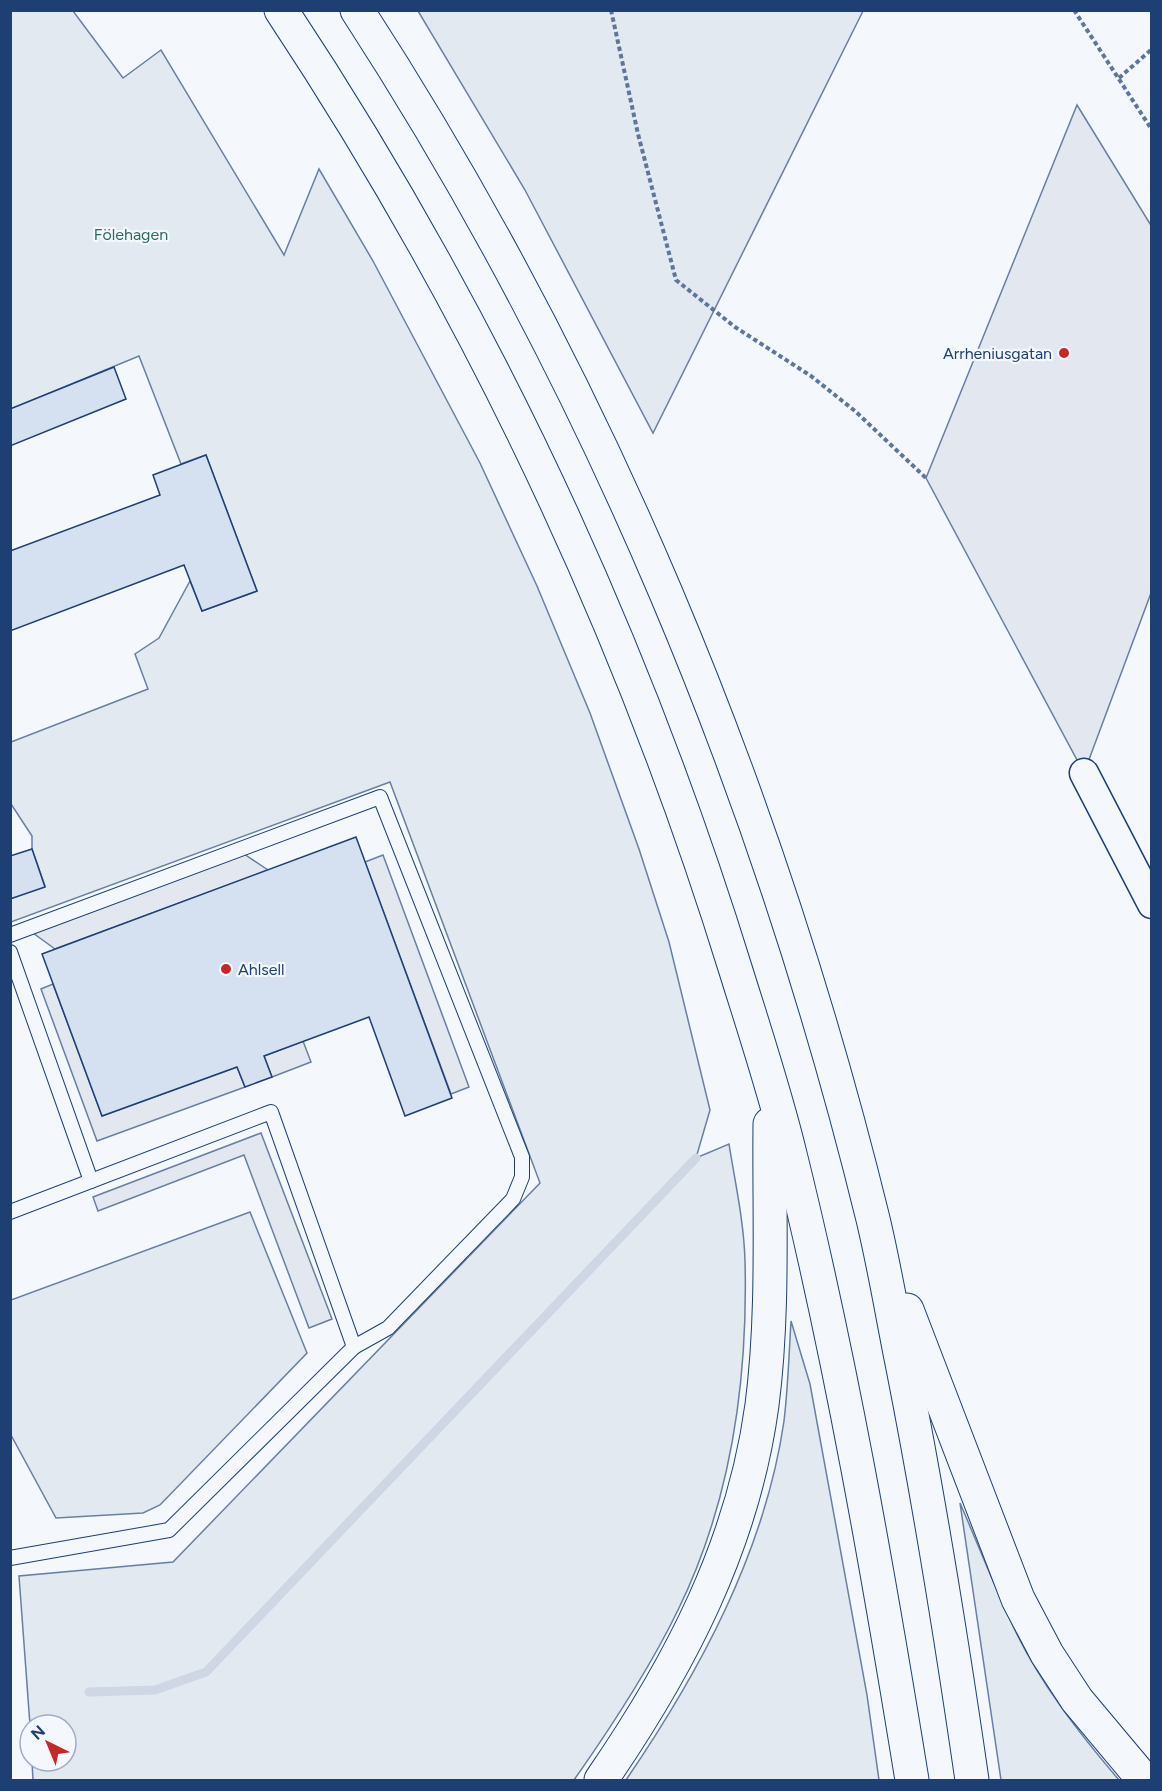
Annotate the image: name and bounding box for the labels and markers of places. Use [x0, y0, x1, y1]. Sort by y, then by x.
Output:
place label: Arrheniusgatan [943, 344, 1052, 363]
marker: Arrheniusgatan [1057, 346, 1071, 360]
place label: Ahlsell [238, 960, 285, 979]
marker: Ahlsell [219, 962, 233, 976]

